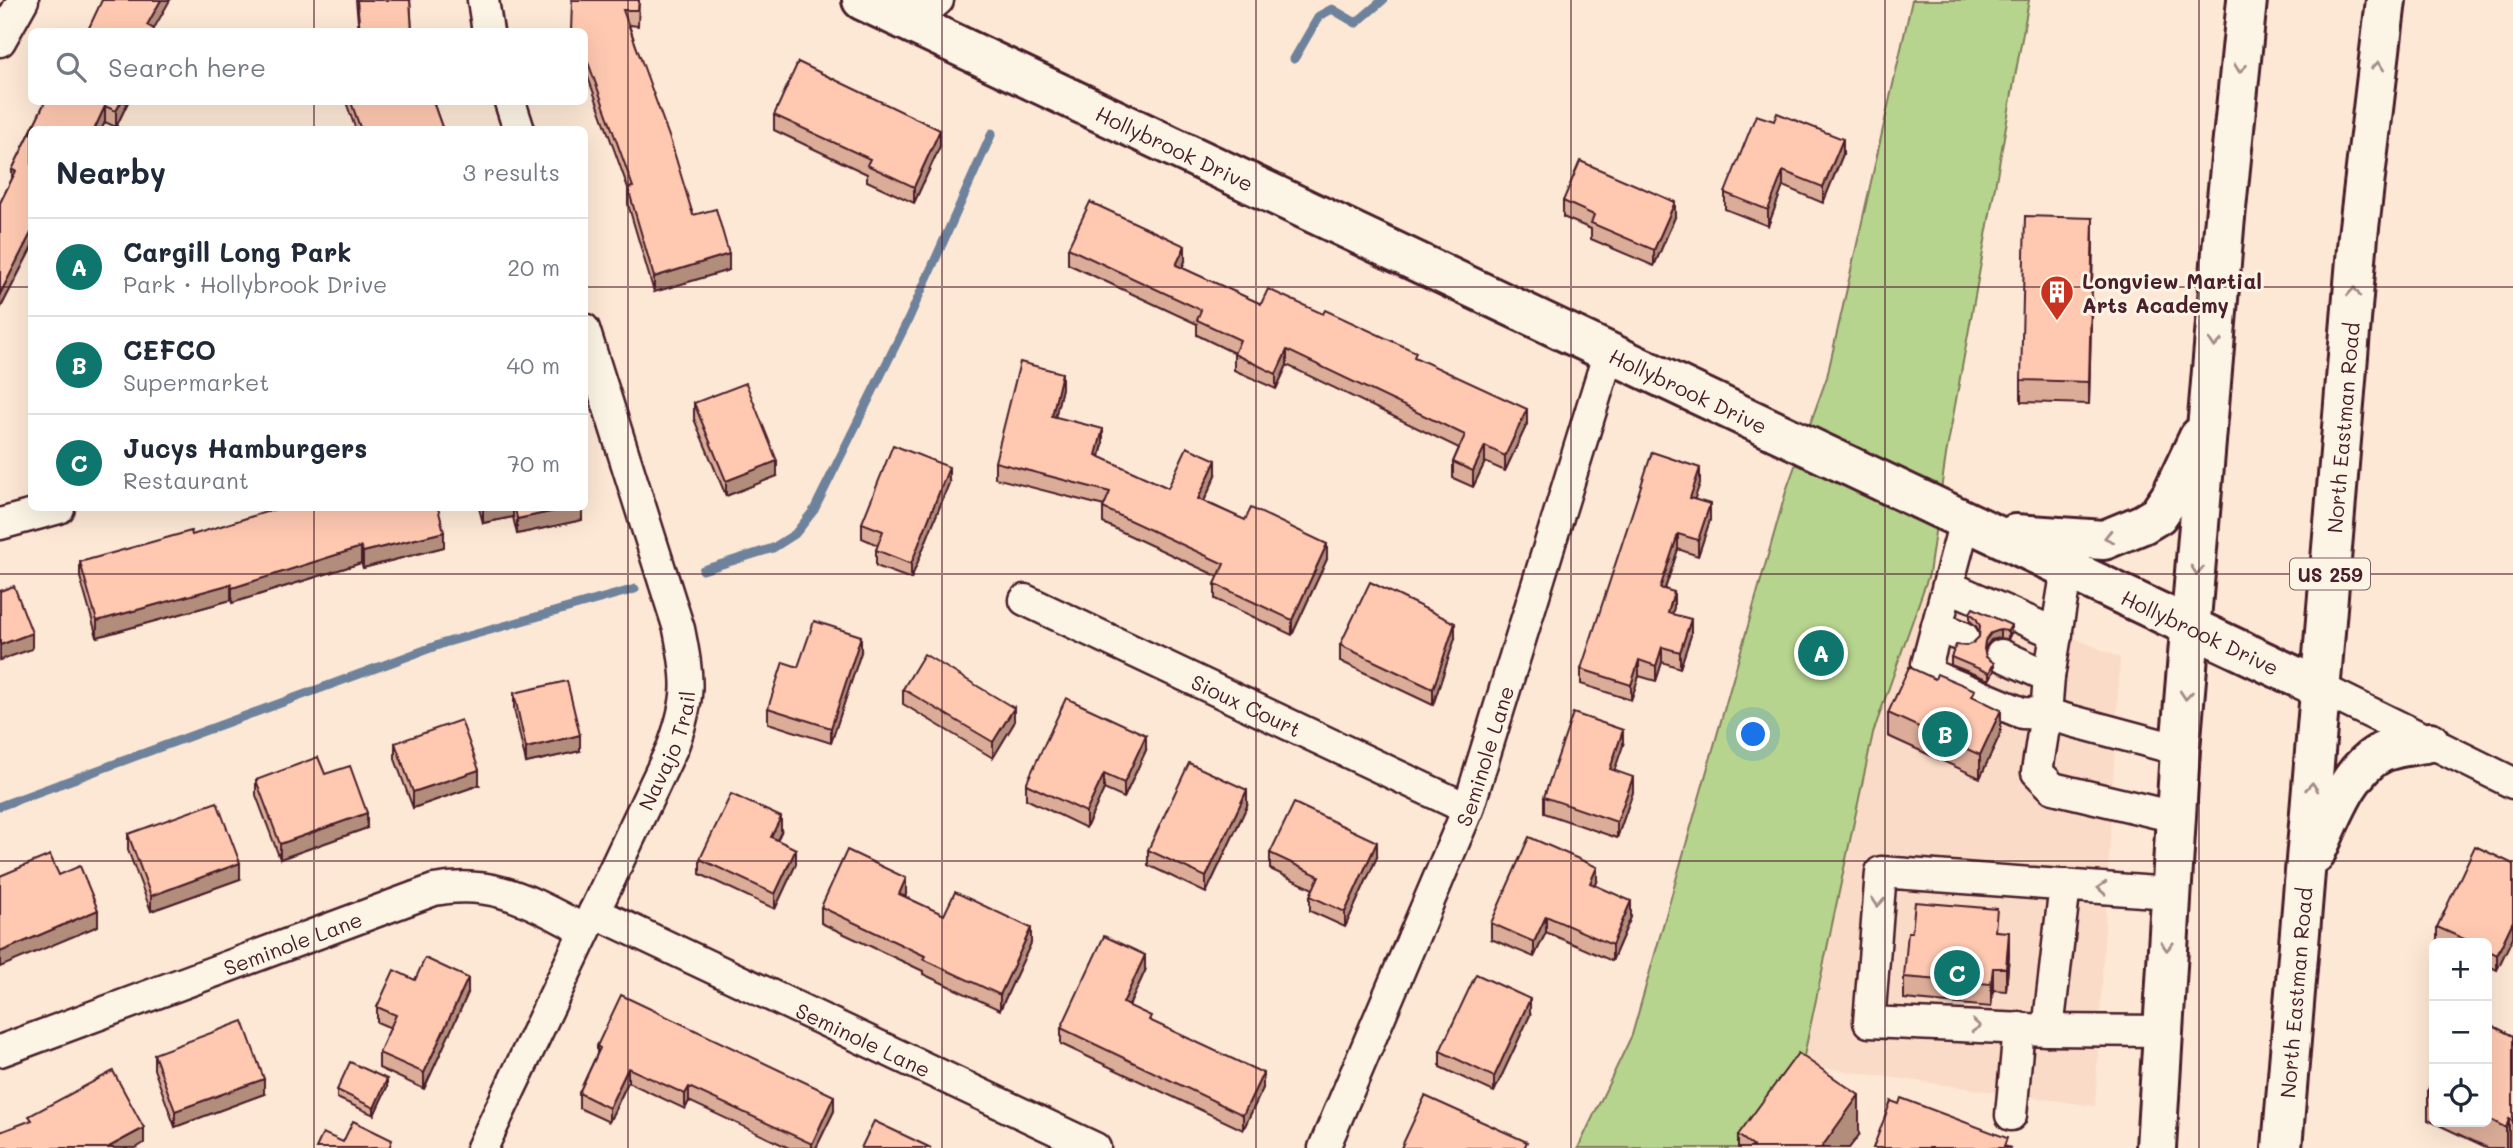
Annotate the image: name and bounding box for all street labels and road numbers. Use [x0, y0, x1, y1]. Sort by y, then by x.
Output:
street label: Hollybrook Drive [1092, 99, 1258, 196]
street label: North Eastman Road [2320, 321, 2364, 534]
street label: Hollybrook Drive [1605, 341, 1772, 439]
road number: US 259 [2290, 558, 2370, 590]
street label: Hollybrook Drive [2117, 583, 2284, 680]
street label: Sioux Court [1187, 667, 1306, 742]
street label: Seminole Lane [1449, 682, 1519, 830]
street label: Navajo Trail [631, 690, 700, 814]
street label: North Eastman Road [2273, 886, 2317, 1099]
street label: Seminole Lane [219, 904, 366, 981]
street label: Seminole Lane [792, 996, 935, 1082]

